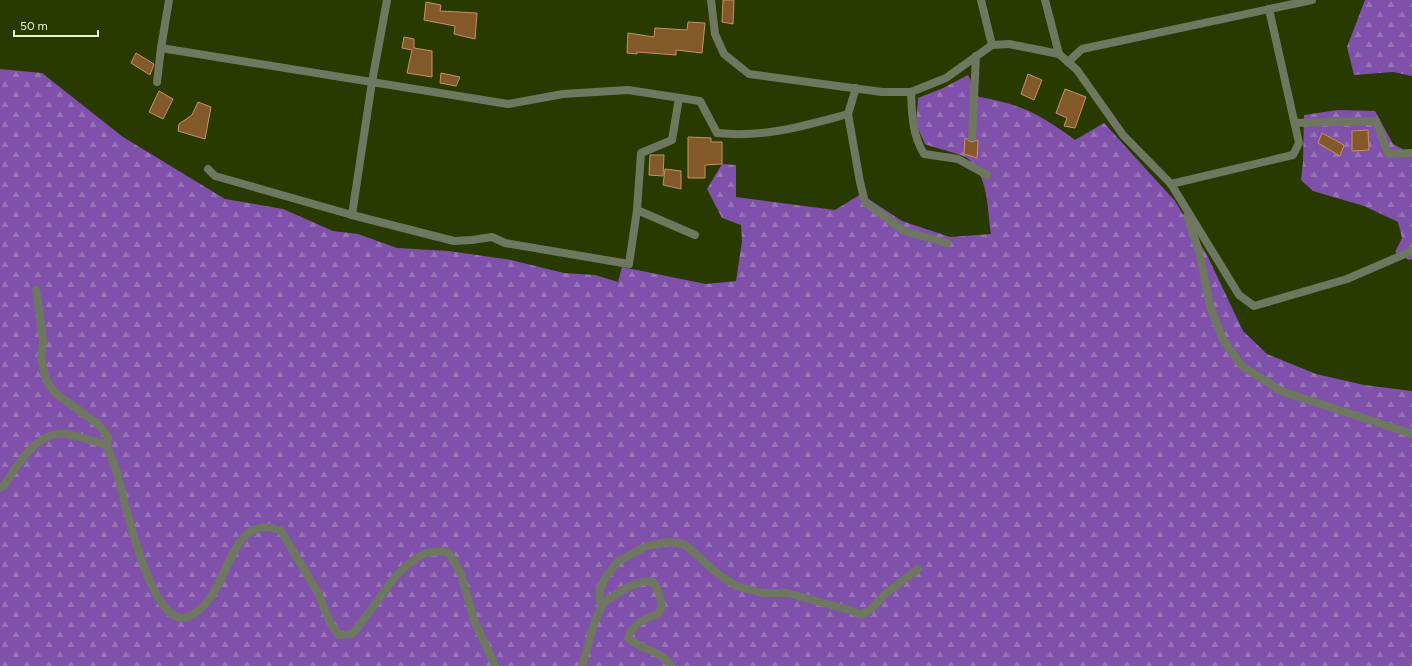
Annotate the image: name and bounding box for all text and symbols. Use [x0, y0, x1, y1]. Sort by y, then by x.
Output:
scale bar [14, 12, 98, 38]
text: 50 m [20, 19, 48, 33]

